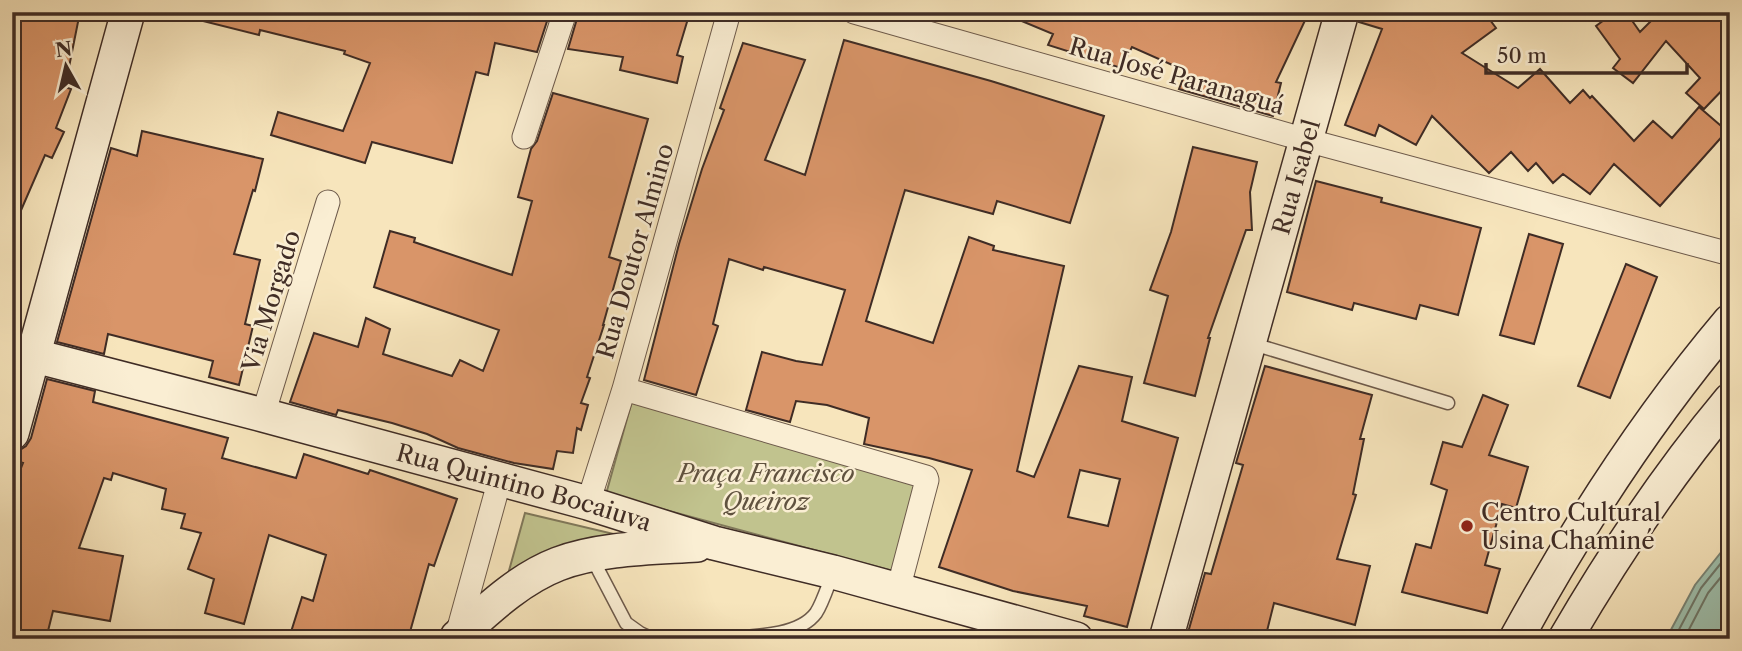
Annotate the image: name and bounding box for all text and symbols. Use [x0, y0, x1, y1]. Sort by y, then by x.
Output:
street label: Rua José Paranaguá [1066, 31, 1288, 121]
north arrow [32, 32, 102, 102]
scale bar [1486, 32, 1688, 76]
text: N [54, 37, 73, 62]
text: 50 m [1497, 43, 1547, 68]
street label: Rua Isabel [1266, 116, 1326, 238]
street label: Rua Doutor Almino [590, 140, 680, 362]
street label: Via Morgado [235, 227, 306, 376]
street label: Rua Quintino Bocaiuva [393, 437, 656, 537]
park label: Praça Francisco Queiroz [676, 459, 854, 516]
place label: Centro Cultural Usina Chaminé [1481, 498, 1661, 555]
marker: Centro Cultural Usina Chaminé [1459, 518, 1475, 534]

